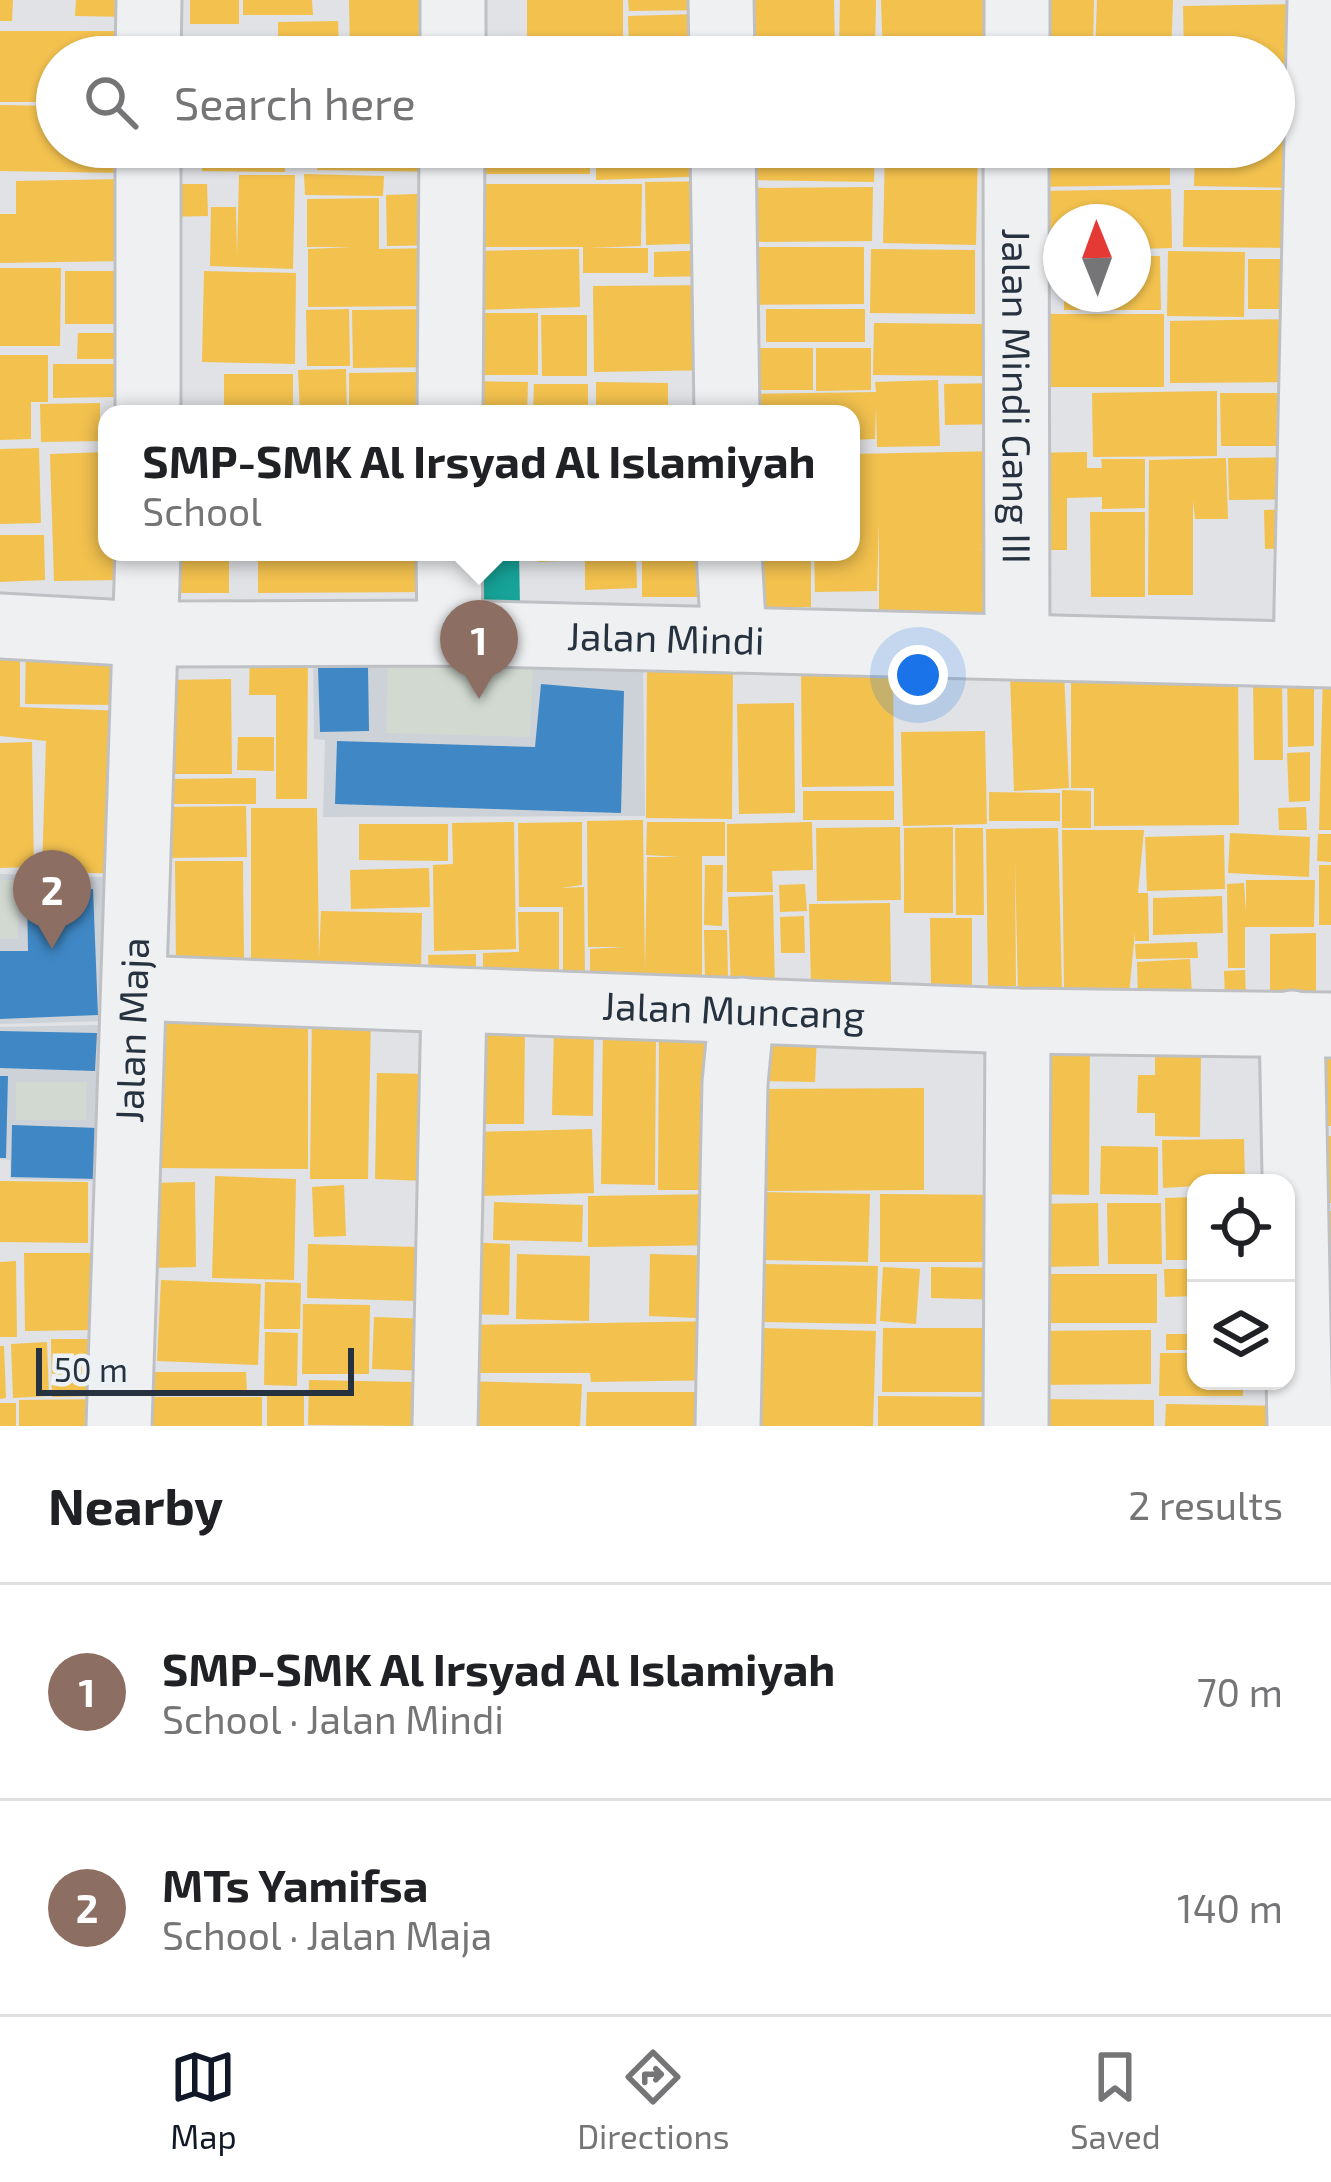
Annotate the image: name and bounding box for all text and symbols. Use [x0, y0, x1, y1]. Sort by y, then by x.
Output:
search box [36, 36, 1295, 168]
icon: search [78, 69, 144, 135]
text: Search here [174, 75, 416, 129]
north arrow [1043, 204, 1151, 312]
street label: Jalan Mindi Gang III [994, 228, 1042, 564]
popup [98, 405, 860, 561]
text: SMP-SMK Al Irsyad Al Islamiyah [142, 433, 816, 487]
text: School [142, 487, 262, 534]
pin: 1 [440, 600, 518, 699]
street label: Jalan Mindi [566, 611, 765, 663]
your location [888, 645, 948, 705]
pin: 2 [13, 850, 91, 949]
street label: Jalan Maja [104, 936, 157, 1124]
street label: Jalan Muncang [601, 980, 866, 1037]
map controls [1187, 1174, 1295, 1390]
button: locate [1187, 1174, 1295, 1282]
button: layers [1187, 1282, 1295, 1390]
scale bar [36, 1342, 354, 1395]
text: 50 m [54, 1349, 128, 1389]
text: Nearby [48, 1474, 223, 1535]
text: 2 results [1128, 1481, 1283, 1528]
text: SMP-SMK Al Irsyad Al Islamiyah [162, 1641, 835, 1695]
text: 1 [79, 1668, 95, 1715]
text: 70 m [1197, 1668, 1283, 1715]
text: School · Jalan Mindi [162, 1695, 504, 1742]
text: MTs Yamifsa [162, 1857, 428, 1911]
text: 2 [76, 1884, 98, 1931]
text: 140 m [1177, 1884, 1283, 1931]
text: School · Jalan Maja [162, 1911, 492, 1958]
tab: Map [170, 2044, 237, 2156]
tab: Directions [577, 2044, 729, 2156]
tab: Saved [1070, 2044, 1161, 2156]

